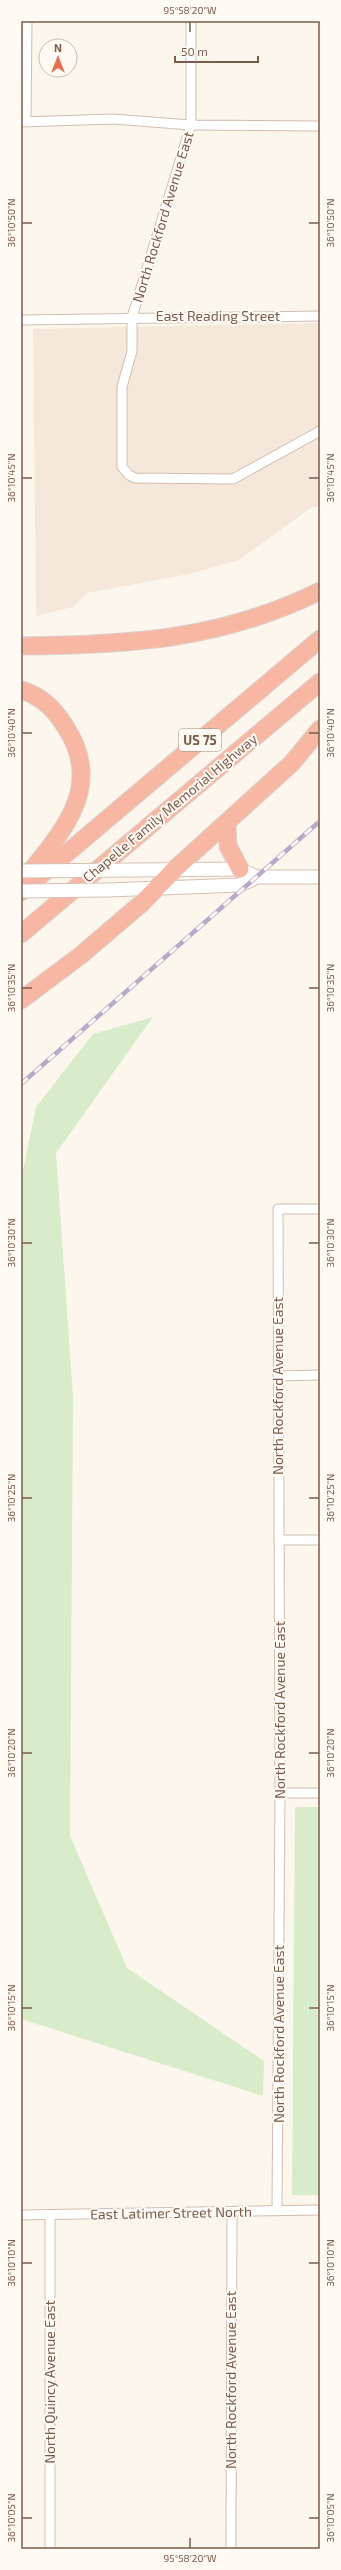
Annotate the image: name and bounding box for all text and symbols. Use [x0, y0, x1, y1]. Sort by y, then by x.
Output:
text: 95°58'20"W [164, 4, 217, 16]
north arrow [38, 38, 78, 78]
scale bar [175, 38, 258, 64]
text: N [54, 41, 62, 54]
text: 50 m [181, 44, 208, 58]
street label: North Rockford Avenue East [128, 129, 197, 304]
text: 36°10'50"N [5, 199, 17, 247]
text: 36°10'50"N [324, 199, 336, 247]
street label: East Reading Street [156, 307, 280, 324]
text: 36°10'45"N [5, 454, 17, 502]
text: 36°10'45"N [324, 454, 336, 502]
text: 36°10'40"N [5, 708, 17, 758]
text: 36°10'40"N [324, 708, 336, 758]
street label: Chapelle Family Memorial Highway [79, 729, 261, 886]
road number: US 75 [179, 729, 221, 751]
text: 36°10'35"N [5, 964, 17, 1012]
text: 36°10'35"N [324, 964, 336, 1012]
text: 36°10'30"N [5, 1218, 17, 1268]
text: 36°10'30"N [324, 1218, 336, 1268]
street label: North Rockford Avenue East [269, 1297, 286, 1475]
text: 36°10'25"N [5, 1474, 17, 1522]
text: 36°10'25"N [324, 1474, 336, 1522]
street label: North Rockford Avenue East [271, 1621, 288, 1799]
text: 36°10'20"N [5, 1728, 17, 1778]
text: 36°10'20"N [324, 1728, 336, 1778]
street label: North Rockford Avenue East [270, 1945, 287, 2123]
text: 36°10'15"N [5, 1985, 17, 2031]
text: 36°10'15"N [324, 1985, 336, 2031]
street label: East Latimer Street North [90, 2203, 252, 2222]
text: 36°10'10"N [5, 2239, 17, 2287]
text: 36°10'10"N [324, 2239, 336, 2287]
street label: North Rockford Avenue East [222, 2291, 239, 2469]
street label: North Quincy Avenue East [41, 2300, 58, 2464]
text: 36°10'05"N [5, 2494, 17, 2542]
text: 36°10'05"N [324, 2494, 336, 2542]
text: 95°58'20"W [164, 2552, 217, 2564]

